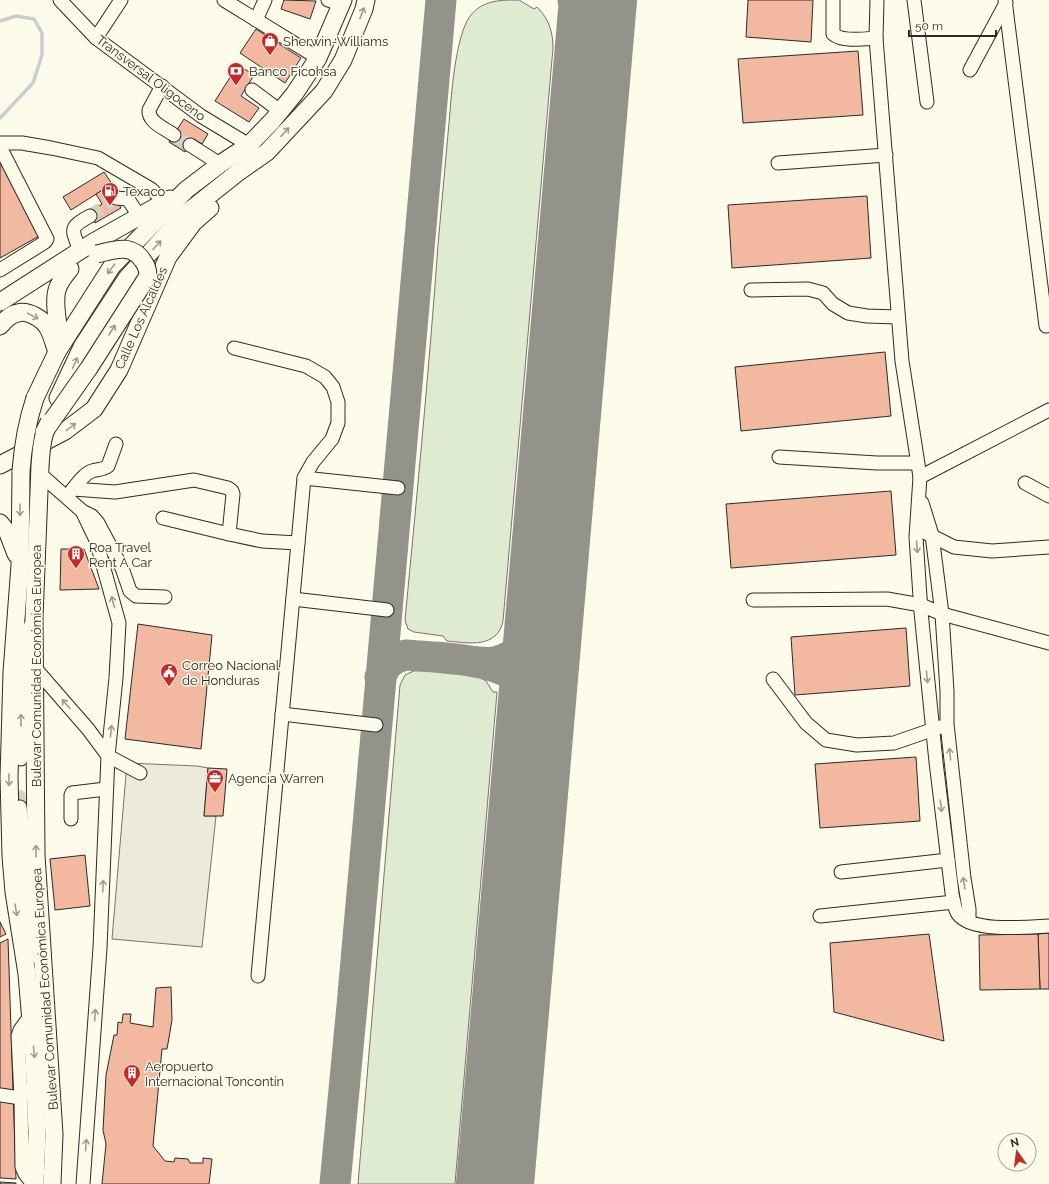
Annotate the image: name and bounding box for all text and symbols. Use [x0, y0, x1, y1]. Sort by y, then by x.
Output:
one-way arrow [359, 7, 367, 19]
scale bar [909, 12, 996, 38]
text: 50 m [915, 19, 943, 33]
shop icon: Sherwin-Williams [260, 31, 280, 56]
street label: Transversal Oligoceno [93, 32, 209, 124]
place label: Sherwin-Williams [283, 34, 388, 49]
bank icon: Banco Ficohsa [226, 61, 246, 86]
place label: Banco Ficohsa [249, 64, 337, 79]
one-way arrow [280, 127, 290, 137]
fuel station icon: Texaco [100, 181, 120, 206]
place label: Texaco [123, 184, 165, 199]
one-way arrow [152, 241, 161, 251]
one-way arrow [107, 263, 115, 274]
street label: Calle Los Alcaldes [112, 264, 170, 372]
one-way arrow [27, 313, 39, 321]
one-way arrow [108, 325, 116, 336]
one-way arrow [72, 357, 79, 369]
one-way arrow [66, 422, 77, 431]
one-way arrow [16, 503, 24, 516]
place label: Roa Travel Rent A Car [89, 540, 152, 570]
one-way arrow [913, 540, 920, 553]
building icon: Roa Travel Rent A Car [66, 544, 86, 569]
street label: Bulevar Comunidad Económica Europea [29, 545, 44, 787]
one-way arrow [109, 596, 116, 609]
place label: Correo Nacional de Honduras [182, 658, 280, 688]
public building icon: Correo Nacional de Honduras [159, 662, 179, 687]
one-way arrow [924, 670, 931, 683]
one-way arrow [61, 699, 70, 709]
one-way arrow [17, 714, 25, 727]
one-way arrow [107, 724, 114, 737]
one-way arrow [947, 748, 954, 761]
office icon: Agencia Warren [205, 768, 225, 793]
place label: Agencia Warren [228, 771, 324, 786]
one-way arrow [5, 773, 13, 786]
one-way arrow [937, 799, 945, 812]
one-way arrow [32, 845, 40, 858]
street label: Bulevar Comunidad Económica Europea [29, 867, 61, 1111]
one-way arrow [960, 877, 968, 890]
one-way arrow [99, 880, 106, 893]
one-way arrow [13, 903, 21, 916]
one-way arrow [92, 1009, 99, 1022]
one-way arrow [30, 1045, 37, 1058]
place label: Aeropuerto Internacional Toncontín [145, 1059, 284, 1089]
building icon: Aeropuerto Internacional Toncontín [122, 1063, 142, 1088]
north arrow [997, 1132, 1037, 1172]
text: N [1009, 1135, 1020, 1150]
one-way arrow [83, 1139, 90, 1152]

